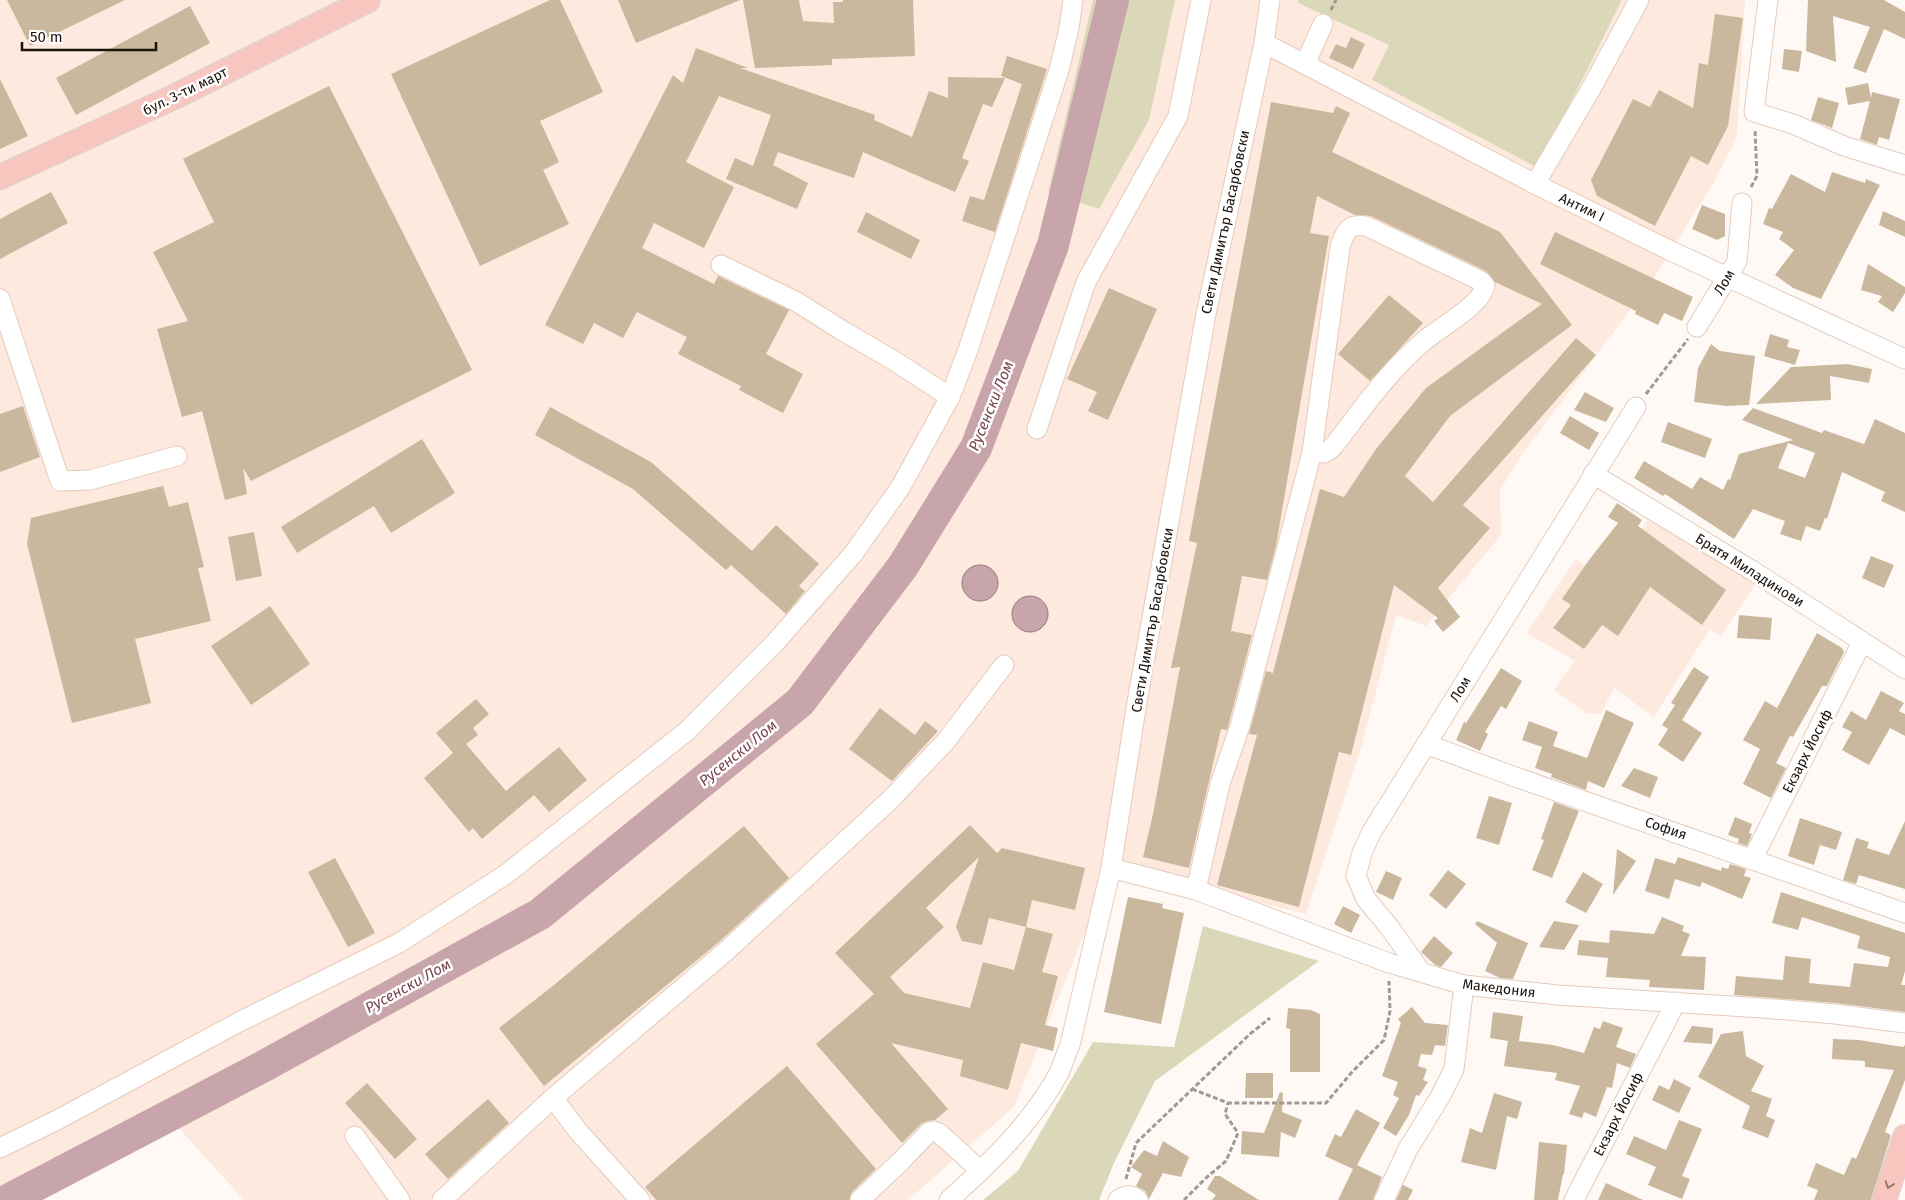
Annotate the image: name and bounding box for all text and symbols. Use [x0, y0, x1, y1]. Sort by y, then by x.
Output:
scale bar [22, 20, 156, 52]
text: 50 m [30, 28, 63, 46]
street label: бул. 3-ти март [140, 63, 231, 119]
street label: Свети Димитър Басарбовски [1198, 129, 1253, 316]
street label: Антим I [1556, 189, 1607, 226]
street label: Лом [1710, 266, 1739, 298]
water label: Русенски Лом [965, 359, 1017, 453]
street label: Свети Димитър Басарбовски [1128, 526, 1177, 714]
street label: Братя Миладинови [1692, 530, 1807, 611]
street label: Лом [1446, 673, 1475, 705]
street label: Екзарх Йосиф [1779, 706, 1836, 796]
water label: Русенски Лом [695, 716, 781, 790]
street label: София [1643, 813, 1689, 844]
water label: Русенски Лом [362, 955, 454, 1017]
street label: Македония [1461, 976, 1536, 1001]
street label: Екзарх Йосиф [1590, 1069, 1647, 1159]
one-way arrow [1885, 1181, 1895, 1189]

